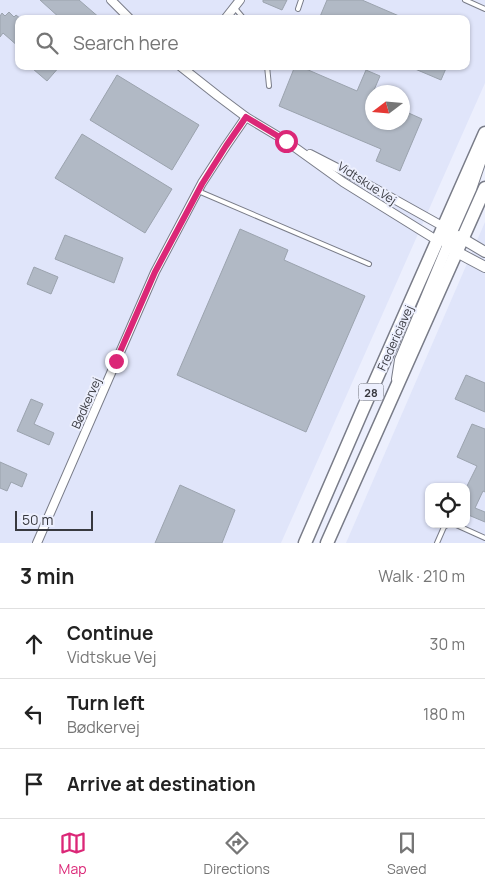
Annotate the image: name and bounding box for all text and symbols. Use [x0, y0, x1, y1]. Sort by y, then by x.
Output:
search box [15, 15, 470, 70]
icon: search [33, 29, 61, 57]
text: Search here [73, 30, 179, 56]
north arrow [365, 85, 410, 130]
route start [275, 130, 298, 153]
street label: Vidtskue Vej [334, 158, 400, 208]
street label: Fredericiavej [373, 303, 417, 373]
route end [105, 350, 128, 373]
street label: Bødkervej [67, 375, 105, 431]
road number: 28 [358, 384, 384, 401]
map controls [425, 483, 470, 528]
button: locate [425, 483, 470, 528]
scale bar [15, 508, 92, 531]
text: 50 m [22, 510, 53, 529]
text: 3 min [20, 562, 74, 590]
text: Walk · 210 m [378, 565, 465, 587]
text: Continue [67, 620, 153, 646]
icon: ahead [20, 630, 48, 658]
text: 30 m [430, 633, 465, 655]
text: Vidtskue Vej [67, 646, 156, 668]
text: Turn left [67, 690, 145, 716]
icon: left [20, 700, 48, 728]
text: 180 m [423, 703, 465, 725]
text: Bødkervej [67, 716, 140, 738]
icon: arrive [20, 770, 48, 798]
text: Arrive at destination [67, 771, 256, 797]
tab: Map [59, 829, 87, 878]
tab: Directions [204, 829, 270, 878]
tab: Saved [387, 829, 426, 878]

